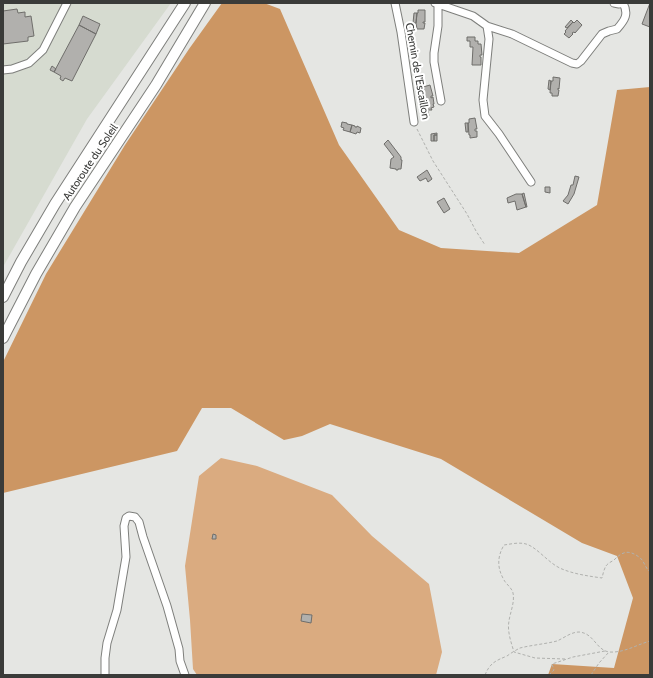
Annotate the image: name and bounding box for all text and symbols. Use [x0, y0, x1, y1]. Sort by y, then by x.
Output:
street label: Chemin de l'Escaillon [403, 21, 433, 121]
street label: Autoroute du Soleil [59, 121, 121, 203]

